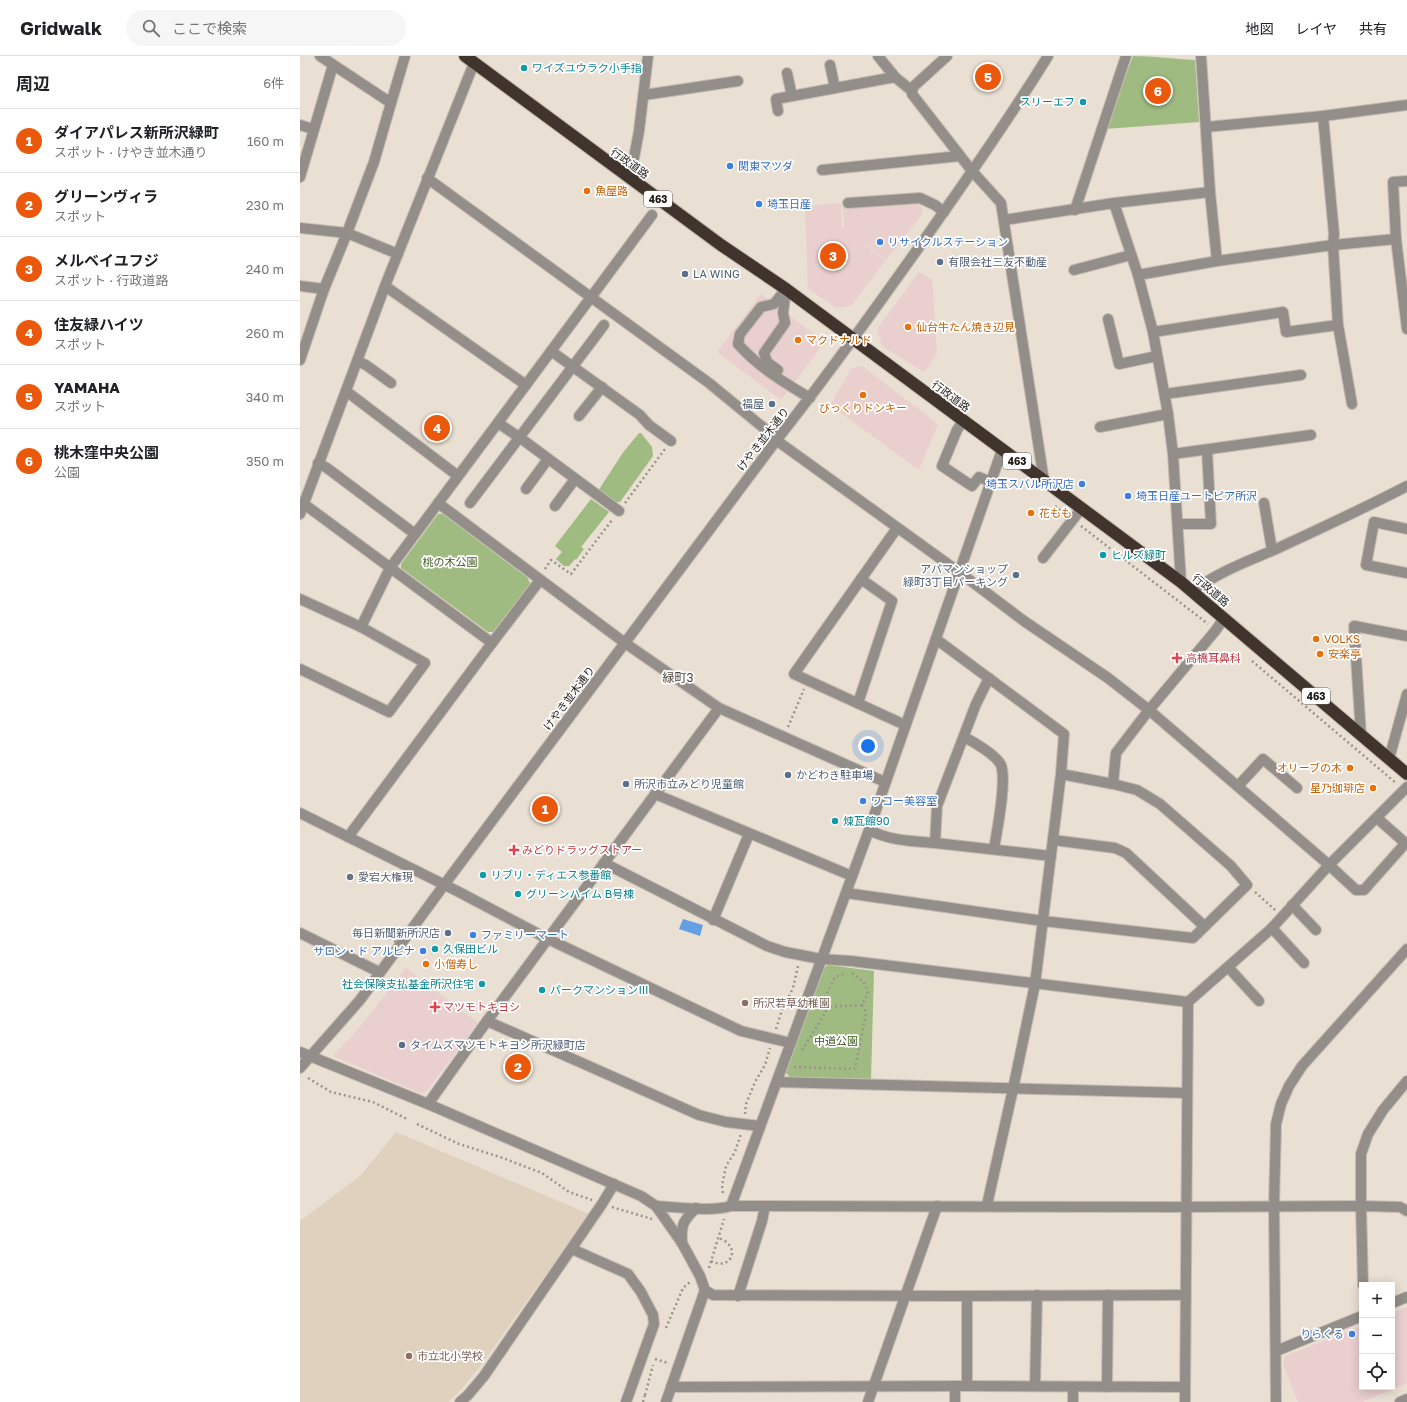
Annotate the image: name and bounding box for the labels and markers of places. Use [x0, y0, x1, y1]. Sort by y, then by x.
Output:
place label: ワイズユウラク小手指 [532, 61, 642, 74]
pin: 5 [975, 62, 1001, 92]
marker: ワイズユウラク小手指 [519, 63, 529, 73]
pin: 6 [1145, 76, 1171, 106]
place label: スリーエフ [1020, 95, 1075, 108]
marker: スリーエフ [1078, 97, 1088, 107]
place label: 関東マツダ [738, 159, 793, 172]
marker: 関東マツダ [725, 161, 735, 171]
place label: 魚屋路 [595, 184, 628, 197]
marker: 魚屋路 [582, 186, 592, 196]
place label: 埼玉日産 [767, 197, 811, 210]
marker: 埼玉日産 [754, 199, 764, 209]
place label: リサイクルステーション [888, 235, 1008, 248]
marker: リサイクルステーション [875, 237, 885, 247]
pin: 3 [820, 241, 846, 271]
place label: 有限会社三友不動産 [948, 255, 1047, 268]
marker: 有限会社三友不動産 [935, 257, 945, 267]
place label: LA WING [693, 267, 740, 280]
marker: LA WING [680, 269, 690, 279]
place label: 仙台牛たん焼き辺見 [916, 320, 1015, 333]
marker: 仙台牛たん焼き辺見 [903, 322, 913, 332]
place label: マクドナルド [806, 333, 872, 346]
marker: マクドナルド [793, 335, 803, 345]
marker: びっくりドンキー [858, 390, 868, 400]
place label: 福屋 [742, 397, 764, 410]
marker: 福屋 [767, 399, 777, 409]
place label: びっくりドンキー [819, 401, 907, 414]
pin: 4 [424, 413, 450, 443]
place label: 埼玉スバル所沢店 [986, 477, 1074, 490]
marker: 埼玉スバル所沢店 [1077, 479, 1087, 489]
place label: 埼玉日産ユートピア所沢 [1136, 489, 1257, 502]
marker: 埼玉日産ユートピア所沢 [1123, 491, 1133, 501]
place label: 花もも [1039, 506, 1072, 519]
marker: 花もも [1026, 508, 1036, 518]
place label: ヒルズ緑町 [1111, 548, 1166, 561]
marker: ヒルズ緑町 [1098, 550, 1108, 560]
place label: アパマンショップ 緑町3丁目パーキング [903, 562, 1008, 588]
marker: アパマンショップ 緑町3丁目パーキング [1011, 570, 1021, 580]
place label: VOLKS [1324, 632, 1360, 645]
marker: VOLKS [1311, 634, 1321, 644]
place label: 安楽亭 [1328, 647, 1361, 660]
marker: 安楽亭 [1315, 649, 1325, 659]
place label: 高橋耳鼻科 [1186, 651, 1241, 664]
marker: 高橋耳鼻科 [1171, 652, 1183, 664]
place label: オリーブの木 [1277, 761, 1342, 774]
marker: オリーブの木 [1345, 763, 1355, 773]
place label: かどわき駐車場 [796, 768, 873, 781]
marker: かどわき駐車場 [783, 770, 793, 780]
place label: 所沢市立みどり児童館 [634, 777, 744, 790]
marker: 所沢市立みどり児童館 [621, 779, 631, 789]
place label: 星乃珈琲店 [1310, 781, 1365, 794]
marker: 星乃珈琲店 [1368, 783, 1378, 793]
pin: 1 [532, 794, 558, 824]
place label: ワコー美容室 [871, 794, 937, 807]
marker: ワコー美容室 [858, 796, 868, 806]
place label: 煉瓦館90 [843, 814, 890, 827]
marker: 煉瓦館90 [830, 816, 840, 826]
place label: みどりドラッグストアー [522, 843, 642, 856]
marker: みどりドラッグストアー [509, 845, 519, 855]
place label: リブリ・ディエス参番館 [491, 868, 611, 881]
place label: 愛宕大権現 [358, 870, 413, 883]
marker: リブリ・ディエス参番館 [478, 870, 488, 880]
marker: 愛宕大権現 [345, 872, 355, 882]
place label: グリーンハイム B号棟 [526, 887, 634, 900]
marker: グリーンハイム B号棟 [513, 889, 523, 899]
place label: 毎日新聞新所沢店 [352, 926, 440, 939]
marker: 毎日新聞新所沢店 [443, 928, 453, 938]
place label: ファミリーマート [481, 928, 569, 941]
marker: ファミリーマート [468, 930, 478, 940]
place label: 久保田ビル [443, 942, 498, 955]
place label: サロン・ド アルピナ [313, 944, 415, 957]
marker: 久保田ビル [430, 944, 440, 954]
marker: サロン・ド アルピナ [418, 946, 428, 956]
place label: 小僧寿し [434, 957, 478, 970]
marker: 小僧寿し [421, 959, 431, 969]
place label: 社会保険支払基金所沢住宅 [342, 977, 474, 990]
marker: 社会保険支払基金所沢住宅 [477, 979, 487, 989]
place label: パークマンションⅢ [550, 983, 649, 996]
marker: パークマンションⅢ [537, 985, 547, 995]
place label: 所沢若草幼稚園 [753, 996, 830, 1009]
marker: 所沢若草幼稚園 [740, 998, 750, 1008]
place label: マツモトキヨシ [443, 1000, 520, 1013]
marker: マツモトキヨシ [430, 1002, 440, 1012]
place label: タイムズマツモトキヨシ所沢緑町店 [410, 1038, 586, 1051]
marker: タイムズマツモトキヨシ所沢緑町店 [397, 1040, 407, 1050]
pin: 2 [505, 1052, 531, 1082]
place label: りらくる [1300, 1327, 1344, 1340]
marker: りらくる [1347, 1329, 1357, 1339]
place label: 市立北小学校 [417, 1349, 483, 1362]
marker: 市立北小学校 [404, 1351, 414, 1361]

